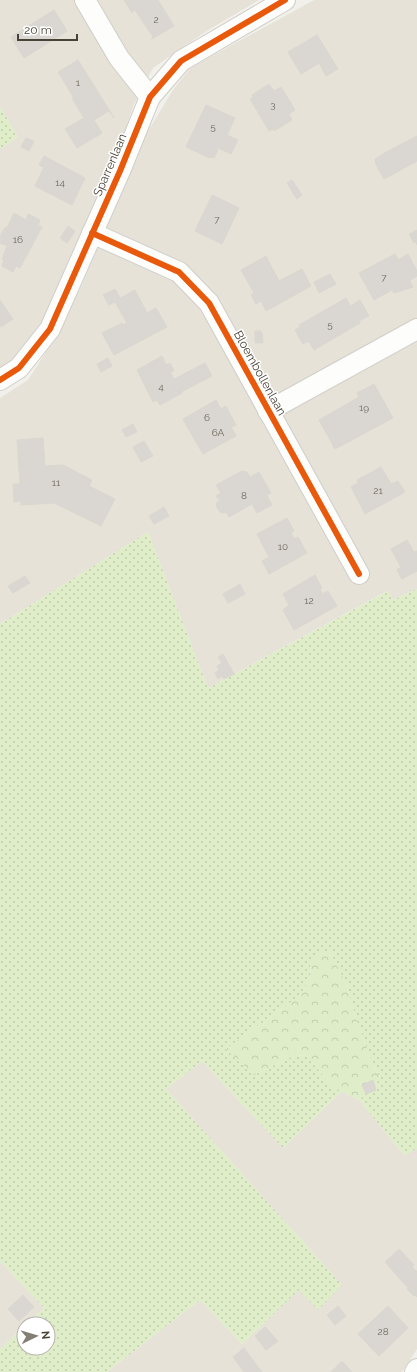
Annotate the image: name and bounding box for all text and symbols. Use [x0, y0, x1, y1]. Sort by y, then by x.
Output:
house number: 2 [153, 14, 159, 25]
scale bar [18, 16, 77, 42]
text: 20 m [24, 23, 52, 37]
house number: 1 [76, 77, 81, 88]
house number: 3 [270, 99, 276, 110]
house number: 5 [210, 121, 216, 132]
street label: Sparrenlaan [90, 131, 130, 199]
house number: 14 [55, 177, 65, 188]
house number: 7 [214, 214, 220, 225]
house number: 16 [13, 234, 23, 245]
house number: 7 [381, 272, 387, 283]
house number: 5 [327, 319, 333, 330]
street label: Bloembollenlaan [231, 328, 289, 418]
house number: 4 [158, 381, 164, 392]
house number: 19 [359, 402, 369, 413]
house number: 6 [204, 412, 210, 423]
house number: 6A [212, 427, 225, 438]
house number: 11 [52, 477, 61, 488]
house number: 21 [373, 485, 383, 496]
house number: 8 [241, 490, 247, 501]
house number: 10 [278, 541, 288, 552]
house number: 12 [304, 595, 314, 606]
north arrow [16, 1316, 56, 1356]
house number: 28 [377, 1326, 389, 1337]
text: N [39, 1330, 52, 1340]

